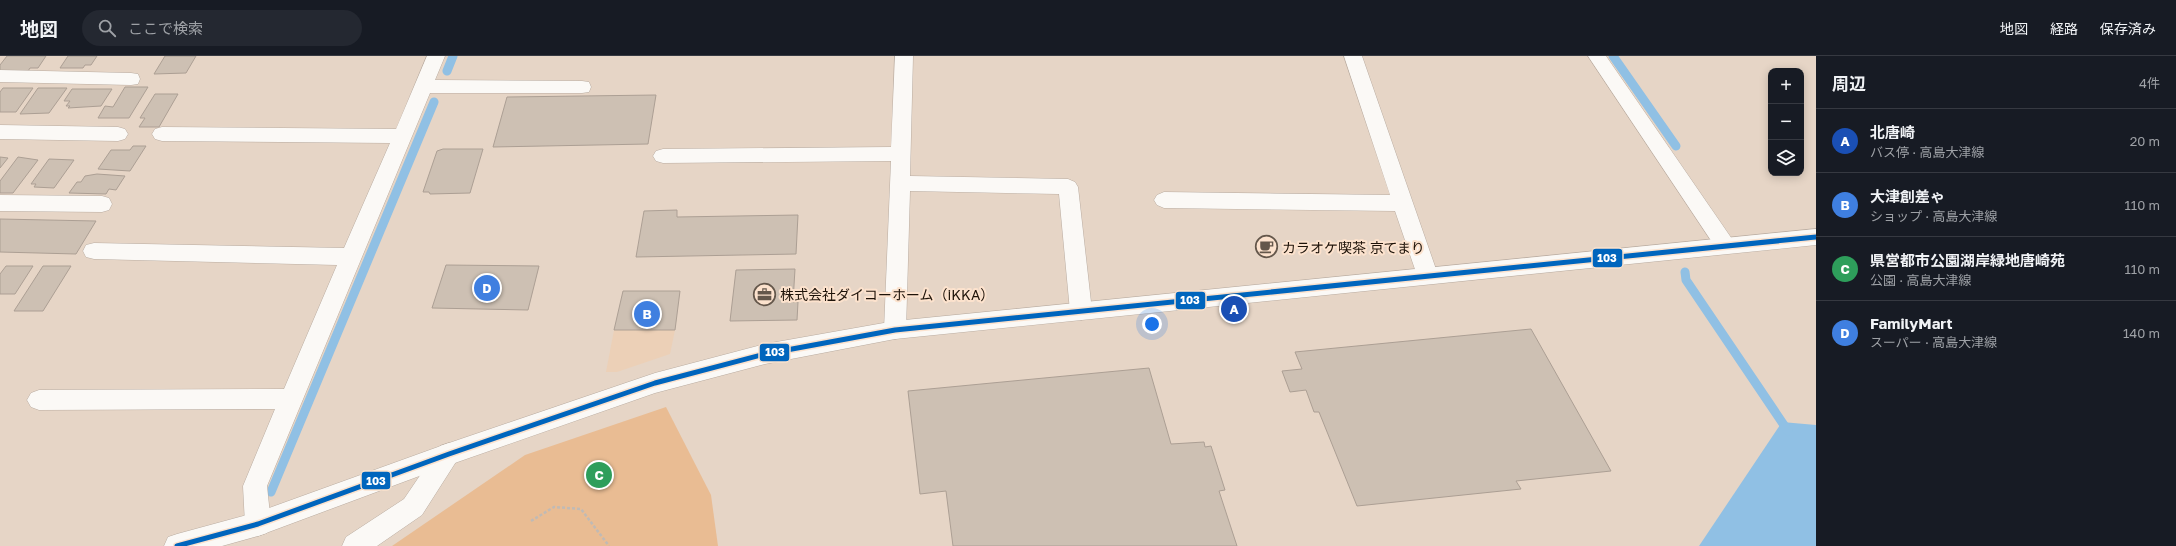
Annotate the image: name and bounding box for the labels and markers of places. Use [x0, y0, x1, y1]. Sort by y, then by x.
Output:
cafe icon: カラオケ喫茶 京てまり [1253, 234, 1279, 260]
place label: カラオケ喫茶 京てまり [1282, 239, 1425, 256]
pin: D [474, 273, 500, 303]
office icon: 株式会社ダイコーホーム（iKKA） [752, 281, 778, 307]
place label: 株式会社ダイコーホーム（iKKA） [780, 286, 994, 303]
pin: A [1221, 294, 1247, 324]
pin: B [634, 299, 660, 329]
pin: C [586, 460, 612, 490]

